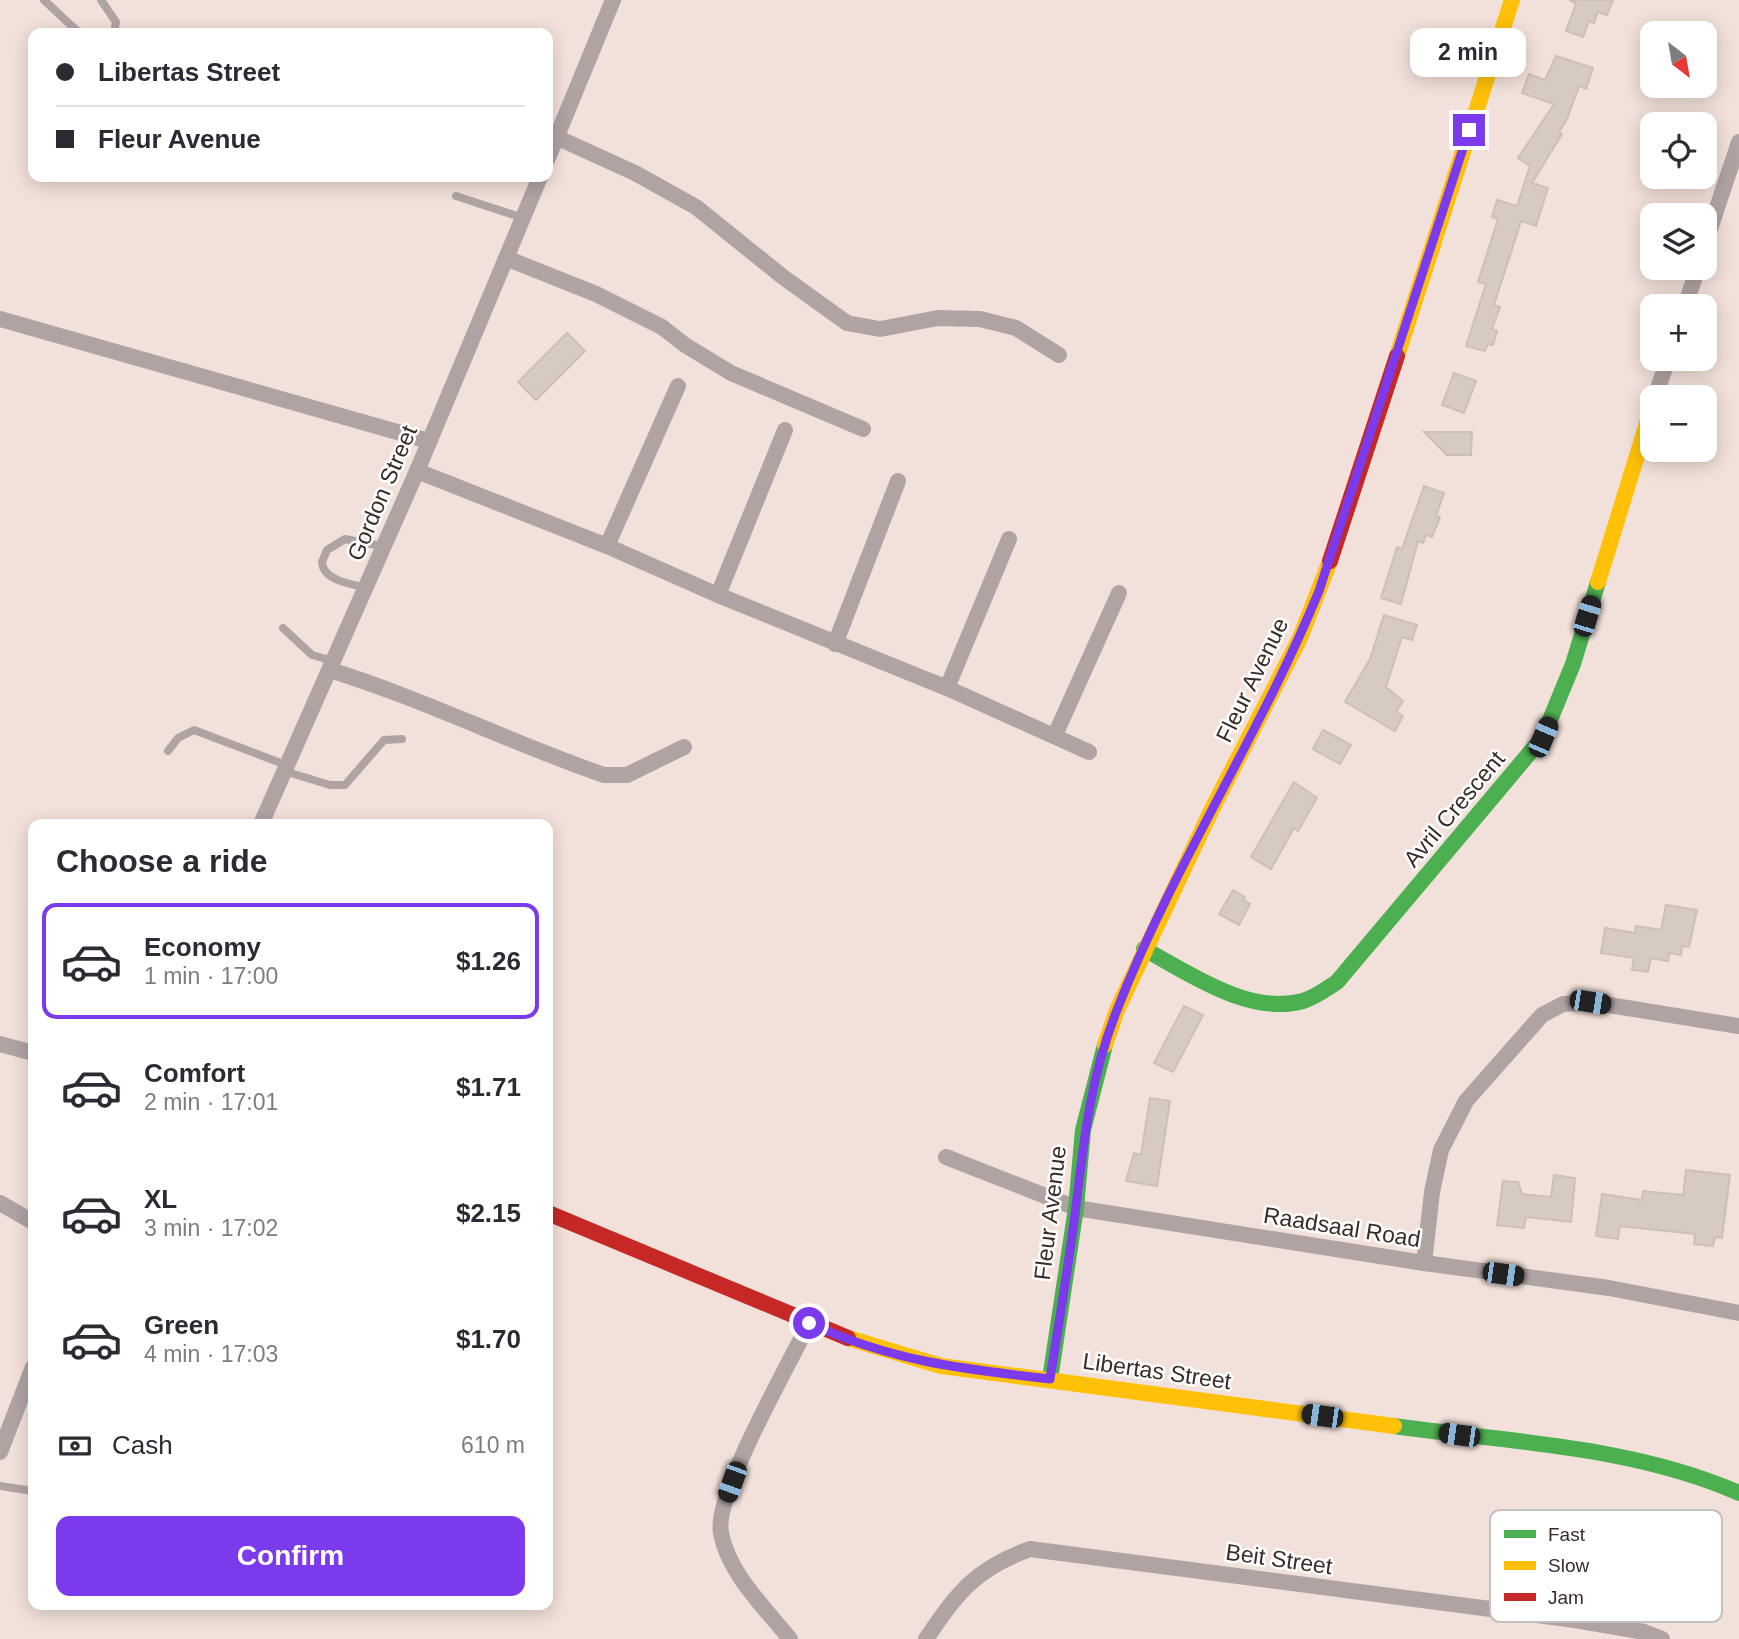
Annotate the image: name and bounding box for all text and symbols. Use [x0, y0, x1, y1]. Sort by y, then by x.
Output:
north arrow [1640, 21, 1717, 98]
map controls [1640, 21, 1717, 462]
callout: 2 min [1411, 29, 1527, 78]
text: 2 min [1438, 39, 1498, 65]
text: Libertas Street [98, 57, 280, 87]
button: locate [1640, 112, 1717, 189]
route end [1453, 114, 1485, 146]
text: Fleur Avenue [98, 124, 261, 154]
button: layers [1640, 203, 1717, 280]
button: + [1640, 294, 1717, 371]
button: − [1640, 385, 1717, 462]
street label: Gordon Street [342, 421, 422, 565]
car [1571, 593, 1604, 639]
street label: Fleur Avenue [1211, 614, 1293, 746]
car [1526, 714, 1561, 760]
street label: Avril Crescent [1398, 746, 1510, 872]
text: Choose a ride [56, 843, 268, 879]
icon: car [60, 930, 123, 993]
text: Economy [144, 932, 261, 962]
text: $1.26 [456, 946, 521, 976]
text: 1 min · 17:00 [144, 963, 278, 989]
car [1568, 988, 1613, 1016]
icon: car [60, 1056, 123, 1119]
text: Comfort [144, 1058, 245, 1088]
text: $1.71 [456, 1072, 521, 1102]
text: 2 min · 17:01 [144, 1089, 278, 1115]
street label: Fleur Avenue [1029, 1144, 1071, 1282]
icon: car [60, 1182, 123, 1245]
text: XL [144, 1184, 177, 1214]
text: $2.15 [456, 1198, 521, 1228]
street label: Raadsaal Road [1262, 1202, 1422, 1252]
text: 3 min · 17:02 [144, 1215, 278, 1241]
car [1481, 1261, 1526, 1287]
route start [793, 1307, 825, 1339]
icon: car [60, 1308, 123, 1371]
text: Green [144, 1310, 219, 1340]
text: $1.70 [456, 1324, 521, 1354]
text: 4 min · 17:03 [144, 1341, 278, 1367]
street label: Libertas Street [1081, 1348, 1233, 1394]
car [1300, 1403, 1345, 1429]
car [1437, 1422, 1482, 1448]
icon: cash [56, 1427, 94, 1465]
text: Cash [112, 1430, 173, 1460]
text: 610 m [461, 1432, 525, 1458]
car [715, 1459, 750, 1505]
legend [1490, 1510, 1722, 1622]
button: Confirm [56, 1516, 525, 1596]
text: Fast [1548, 1524, 1586, 1545]
street label: Beit Street [1224, 1539, 1335, 1579]
text: Slow [1548, 1555, 1589, 1576]
text: Jam [1548, 1587, 1584, 1608]

